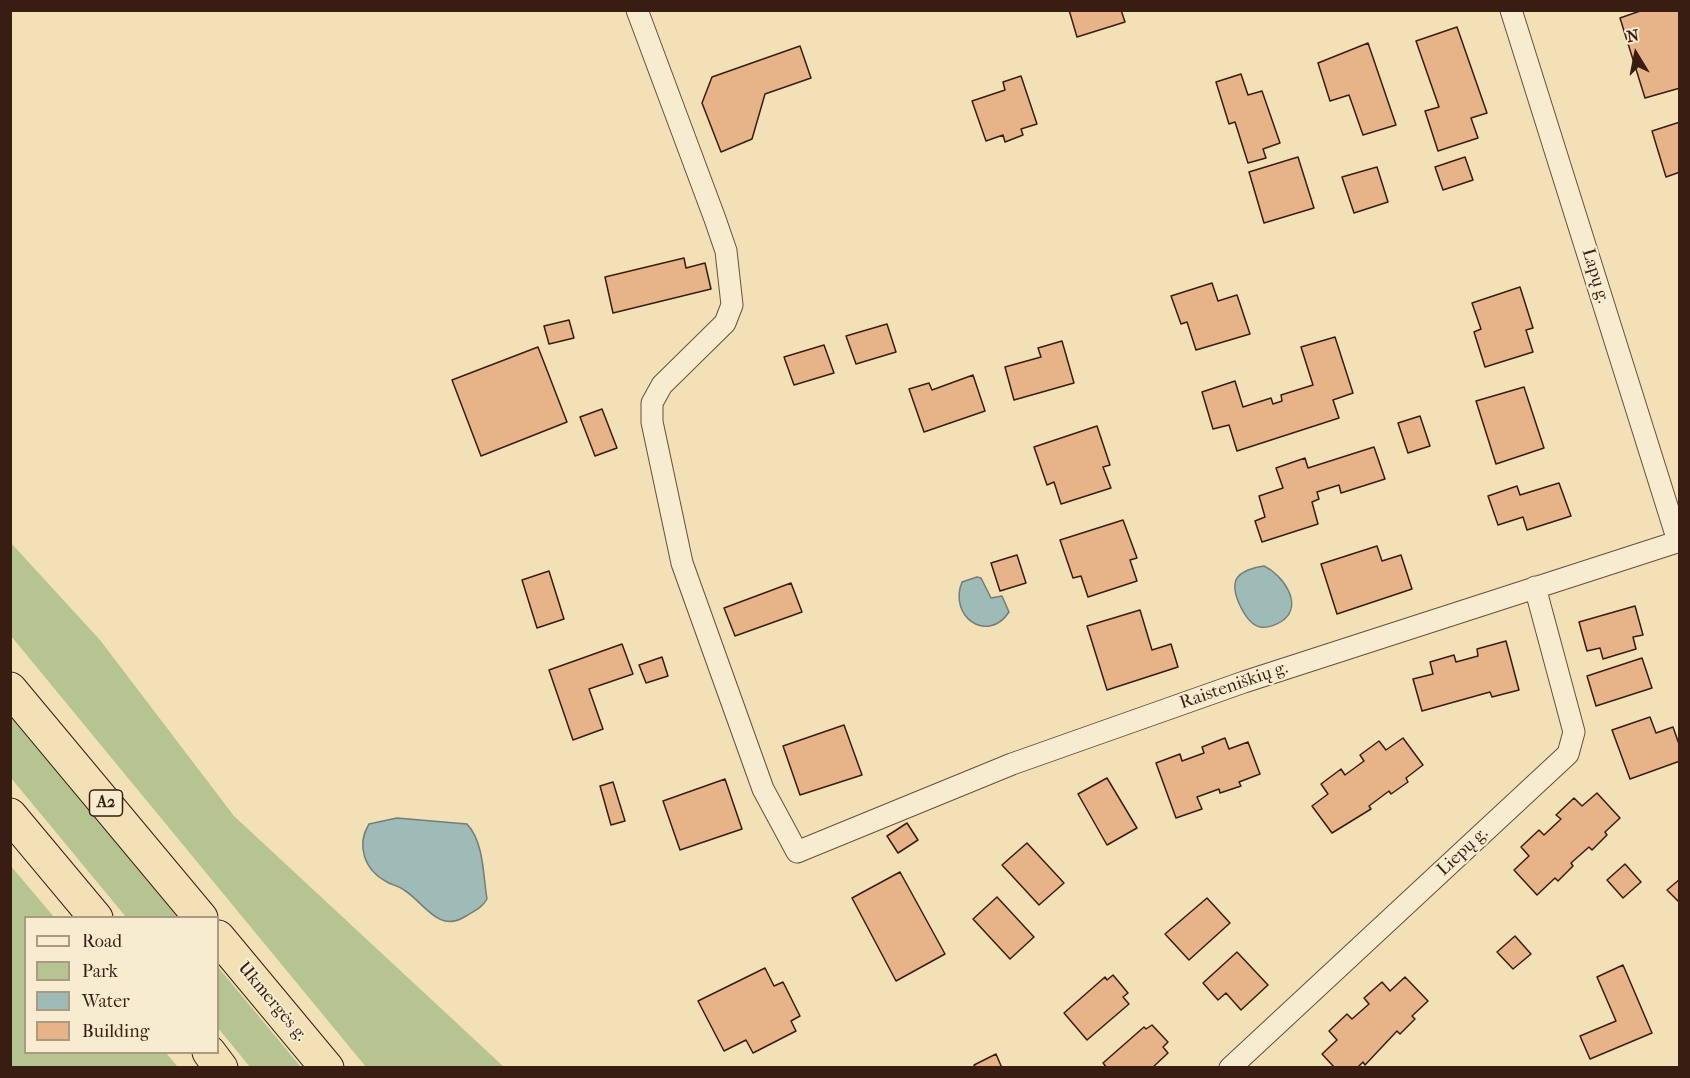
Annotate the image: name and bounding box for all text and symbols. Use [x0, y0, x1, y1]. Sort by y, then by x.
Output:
north arrow [1606, 24, 1666, 84]
text: N [1625, 25, 1640, 46]
street label: Lapų g. [1576, 246, 1614, 306]
street label: Raisteniškių g. [1177, 657, 1291, 715]
road number: A2 [90, 790, 122, 816]
street label: Liepų g. [1433, 823, 1493, 881]
legend [24, 916, 219, 1054]
text: Road [82, 931, 122, 952]
street label: Ukmergės g. [233, 958, 311, 1046]
text: Park [82, 961, 118, 982]
text: Water [82, 991, 130, 1012]
text: Building [82, 1021, 149, 1042]

